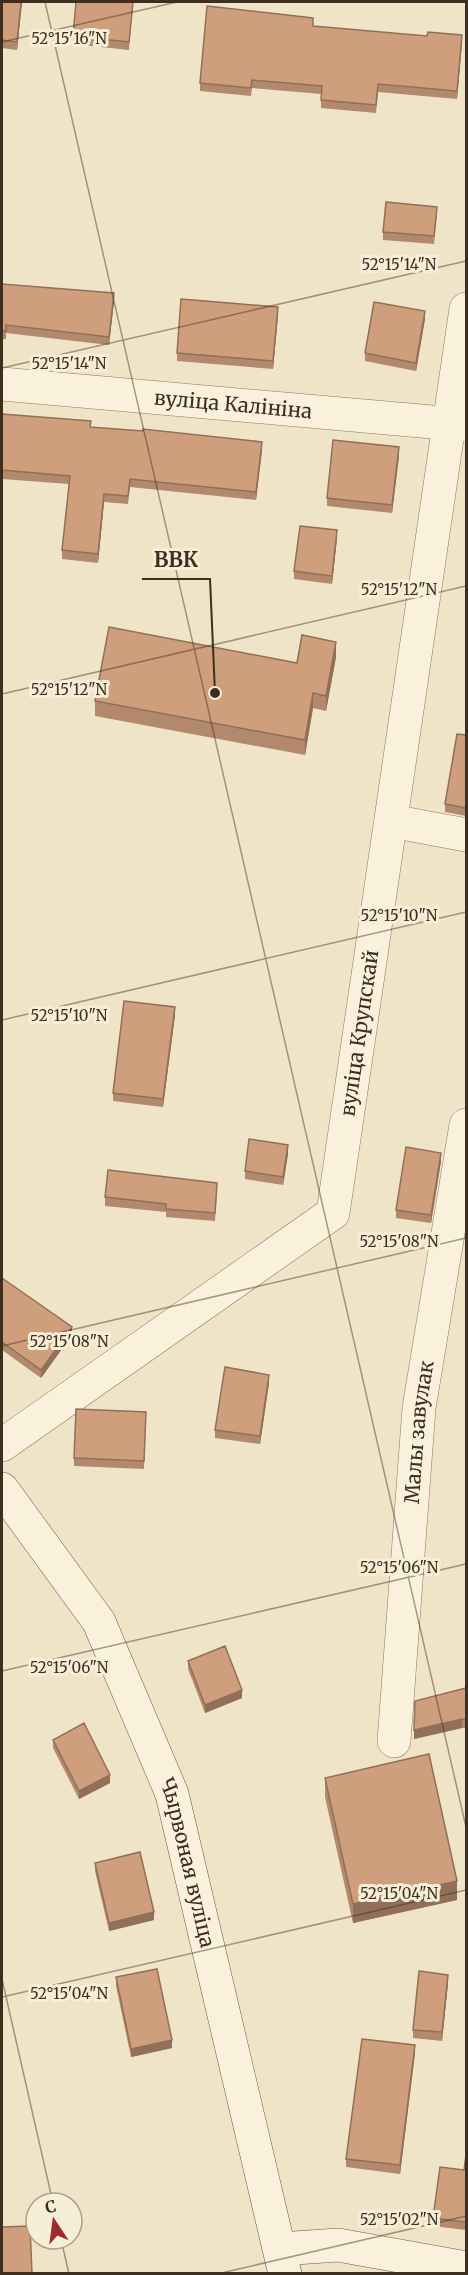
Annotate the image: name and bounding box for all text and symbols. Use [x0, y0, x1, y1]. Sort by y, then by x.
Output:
text: 52°15'16"N [31, 29, 107, 48]
text: 52°15'14"N [362, 255, 437, 274]
text: 52°15'14"N [32, 354, 107, 373]
street label: вуліца Калініна [153, 384, 313, 423]
callout: ВВК [142, 540, 210, 579]
text: ВВК [154, 546, 199, 573]
text: 52°15'12"N [361, 580, 438, 599]
text: 52°15'12"N [31, 680, 108, 699]
text: 52°15'10"N [361, 906, 438, 925]
street label: вуліца Крупскай [334, 948, 384, 1118]
text: 52°15'10"N [31, 1006, 108, 1025]
text: 52°15'08"N [359, 1232, 439, 1251]
text: 52°15'08"N [29, 1332, 109, 1351]
street label: Малы завулак [399, 1358, 439, 1505]
text: 52°15'06"N [360, 1558, 439, 1577]
text: 52°15'06"N [30, 1658, 109, 1677]
street label: Чырвоная вуліца [155, 1774, 221, 1950]
text: 52°15'04"N [360, 1884, 438, 1903]
text: 52°15'04"N [30, 1984, 108, 2003]
north arrow [24, 2191, 84, 2251]
text: С [43, 2195, 58, 2217]
text: 52°15'02"N [360, 2210, 439, 2229]

